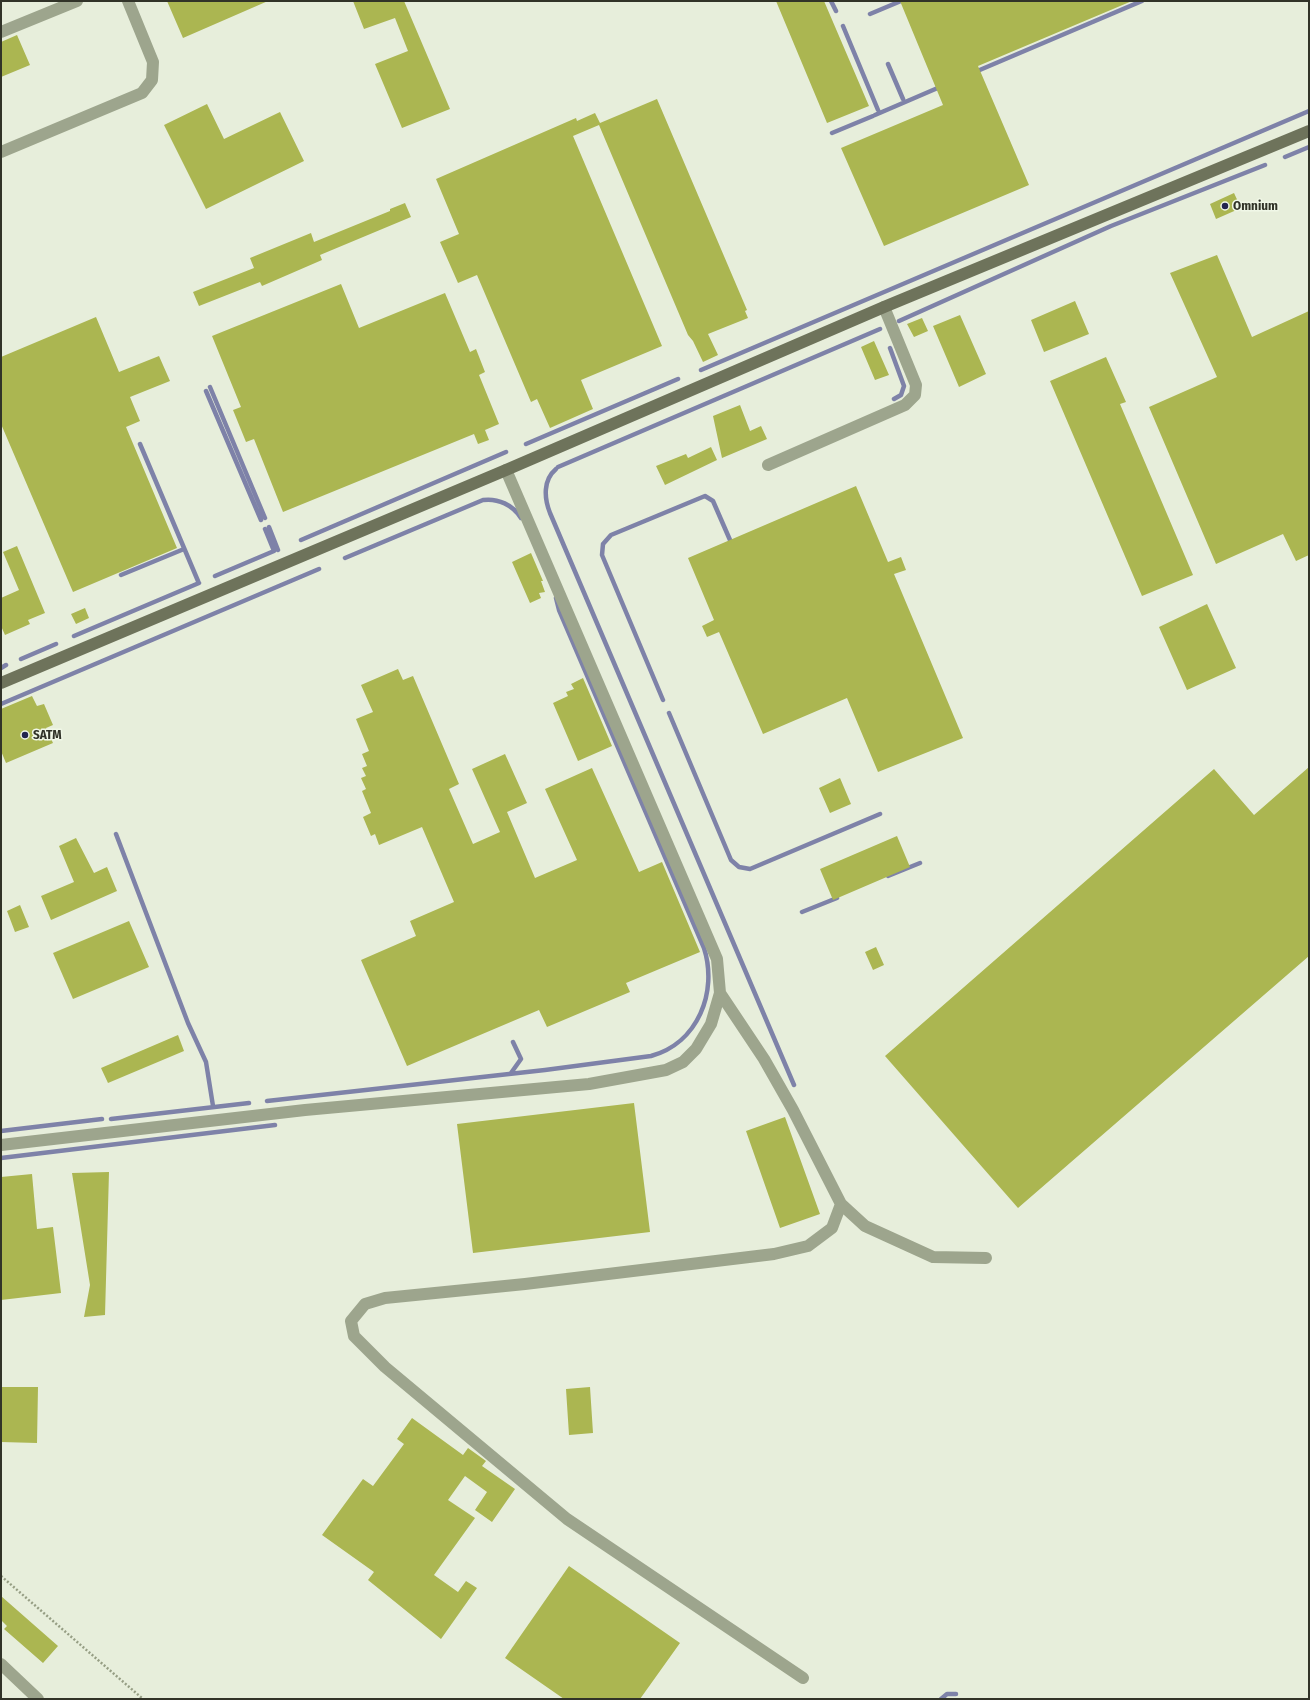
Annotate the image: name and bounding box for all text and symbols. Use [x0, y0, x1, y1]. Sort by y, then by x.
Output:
place label: Omnium [1233, 198, 1278, 214]
marker: Omnium [1220, 201, 1230, 211]
place label: SATM [33, 727, 62, 743]
marker: SATM [20, 730, 30, 740]

